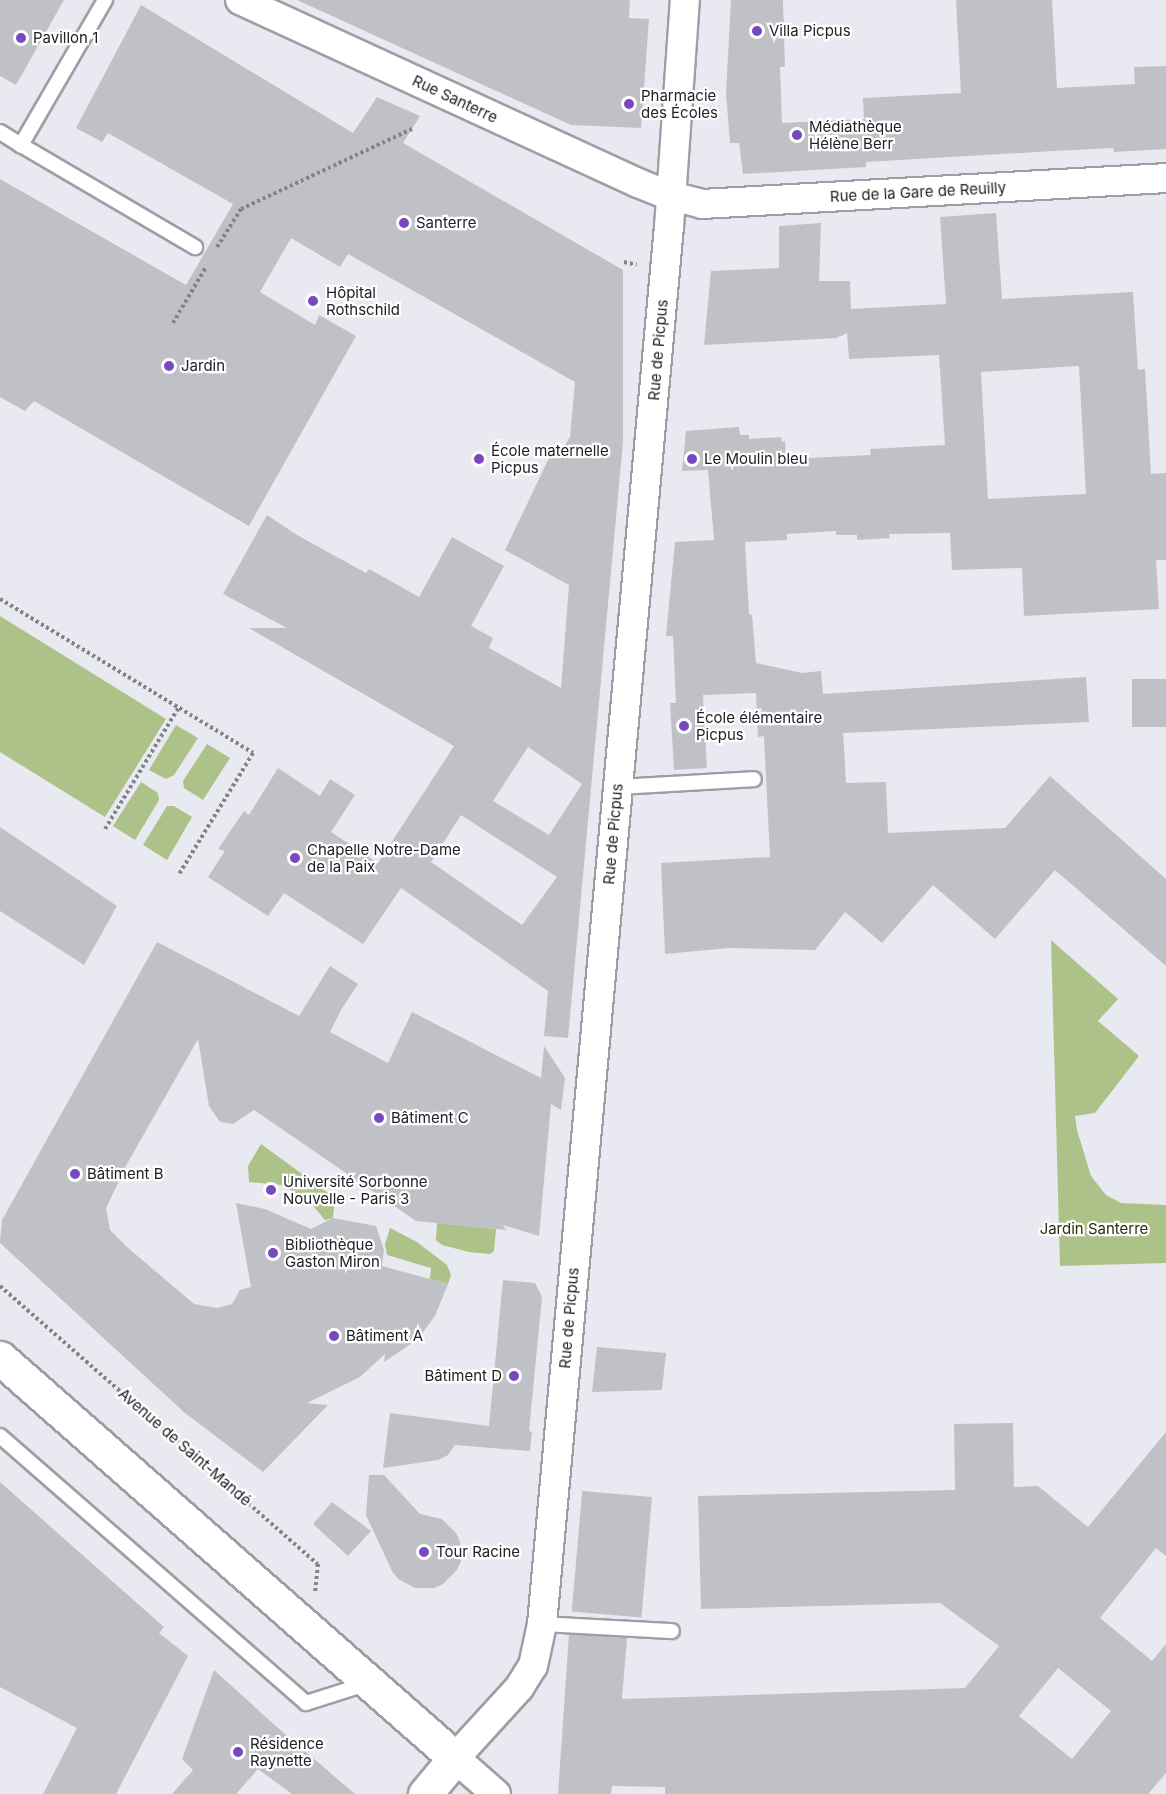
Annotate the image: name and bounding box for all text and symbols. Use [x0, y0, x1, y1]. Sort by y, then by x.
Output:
place label: Villa Picpus [769, 22, 851, 40]
marker: Villa Picpus [750, 24, 764, 38]
place label: Pavillon 1 [33, 29, 98, 47]
marker: Pavillon 1 [14, 31, 28, 45]
street label: Rue Santerre [410, 71, 500, 127]
place label: Pharmacie des Écoles [641, 86, 718, 121]
marker: Pharmacie des Écoles [622, 97, 636, 111]
place label: Médiathèque Hélène Berr [809, 117, 902, 152]
marker: Médiathèque Hélène Berr [790, 128, 804, 142]
street label: Rue de la Gare de Reuilly [829, 178, 1007, 206]
place label: Santerre [416, 214, 476, 232]
marker: Santerre [397, 216, 411, 230]
place label: Hôpital Rothschild [326, 283, 400, 318]
marker: Hôpital Rothschild [304, 292, 322, 310]
street label: Rue de Picpus [645, 299, 671, 401]
place label: Jardin [181, 357, 225, 375]
marker: Jardin [162, 359, 176, 373]
place label: École maternelle Picpus [491, 441, 609, 476]
place label: Le Moulin bleu [704, 450, 808, 468]
marker: École maternelle Picpus [472, 452, 486, 466]
marker: Le Moulin bleu [685, 452, 699, 466]
place label: École élémentaire Picpus [696, 708, 822, 743]
marker: École élémentaire Picpus [677, 719, 691, 733]
street label: Rue de Picpus [600, 783, 626, 885]
place label: Chapelle Notre-Dame de la Paix [307, 840, 461, 875]
marker: Chapelle Notre-Dame de la Paix [288, 851, 302, 865]
place label: Bâtiment C [391, 1109, 469, 1127]
marker: Bâtiment C [372, 1111, 386, 1125]
place label: Bâtiment B [87, 1165, 163, 1183]
marker: Bâtiment B [68, 1167, 82, 1181]
place label: Université Sorbonne Nouvelle - Paris 3 [283, 1172, 428, 1207]
marker: Université Sorbonne Nouvelle - Paris 3 [264, 1183, 278, 1197]
park label: Jardin Santerre [1040, 1220, 1148, 1238]
place label: Bibliothèque Gaston Miron [285, 1235, 380, 1270]
marker: Bibliothèque Gaston Miron [266, 1246, 280, 1260]
street label: Rue de Picpus [556, 1267, 582, 1369]
place label: Bâtiment A [346, 1327, 423, 1345]
marker: Bâtiment A [327, 1329, 341, 1343]
place label: Bâtiment D [425, 1367, 502, 1385]
marker: Bâtiment D [507, 1369, 521, 1383]
street label: Avenue de Saint-Mandé [115, 1384, 255, 1510]
place label: Tour Racine [436, 1543, 520, 1561]
marker: Tour Racine [417, 1545, 431, 1559]
place label: Résidence Raynette [250, 1734, 324, 1769]
marker: Résidence Raynette [231, 1745, 245, 1759]

